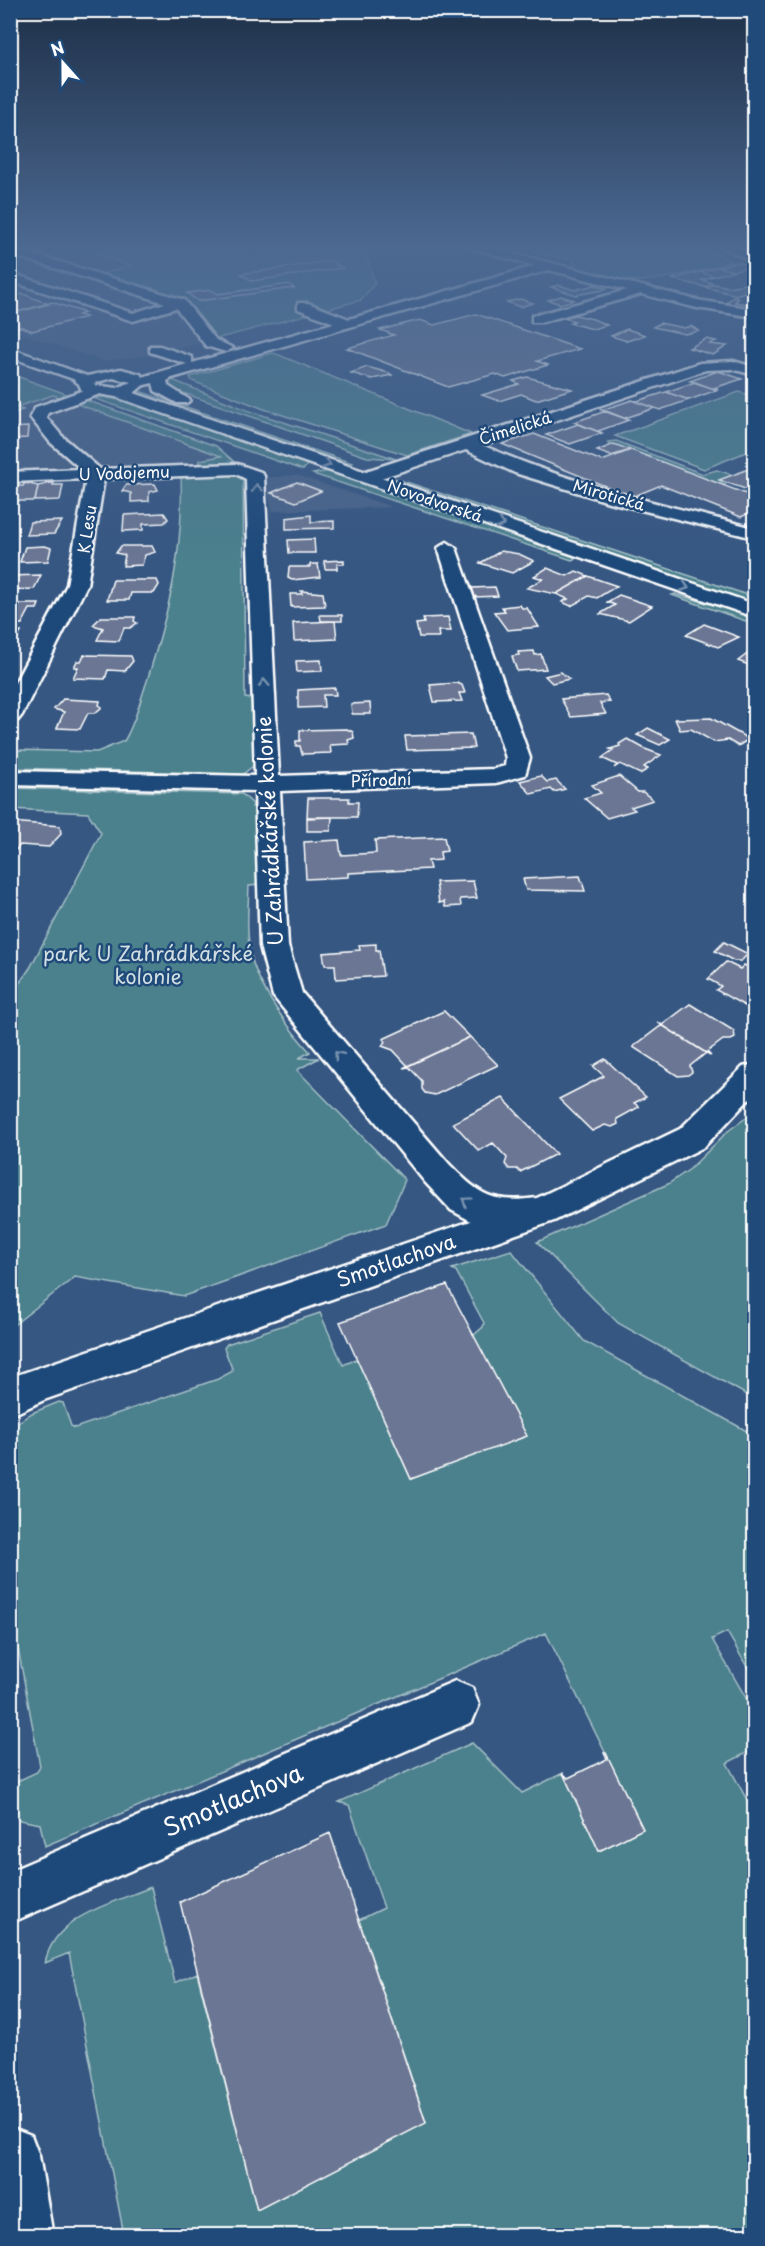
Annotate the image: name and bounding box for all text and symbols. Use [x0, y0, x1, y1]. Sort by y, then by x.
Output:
north arrow [33, 33, 93, 93]
text: N [47, 35, 67, 62]
street label: Čimelická [475, 404, 554, 450]
one-way arrow [321, 457, 332, 469]
street label: U Vodojemu [78, 458, 170, 486]
street label: Mirotická [570, 472, 648, 516]
street label: Novodvorská [385, 473, 486, 528]
one-way arrow [251, 484, 264, 493]
street label: K Lesu [70, 503, 102, 555]
one-way arrow [495, 516, 506, 529]
one-way arrow [679, 580, 690, 593]
one-way arrow [257, 679, 270, 688]
street label: U Zahrádkářské kolonie [248, 716, 290, 947]
street label: Přírodní [350, 766, 412, 792]
park label: park U Zahrádkářské kolonie [43, 938, 253, 991]
one-way arrow [334, 1050, 345, 1061]
one-way arrow [462, 1197, 473, 1208]
street label: Smotlachova [332, 1225, 460, 1294]
street label: Smotlachova [156, 1753, 308, 1845]

